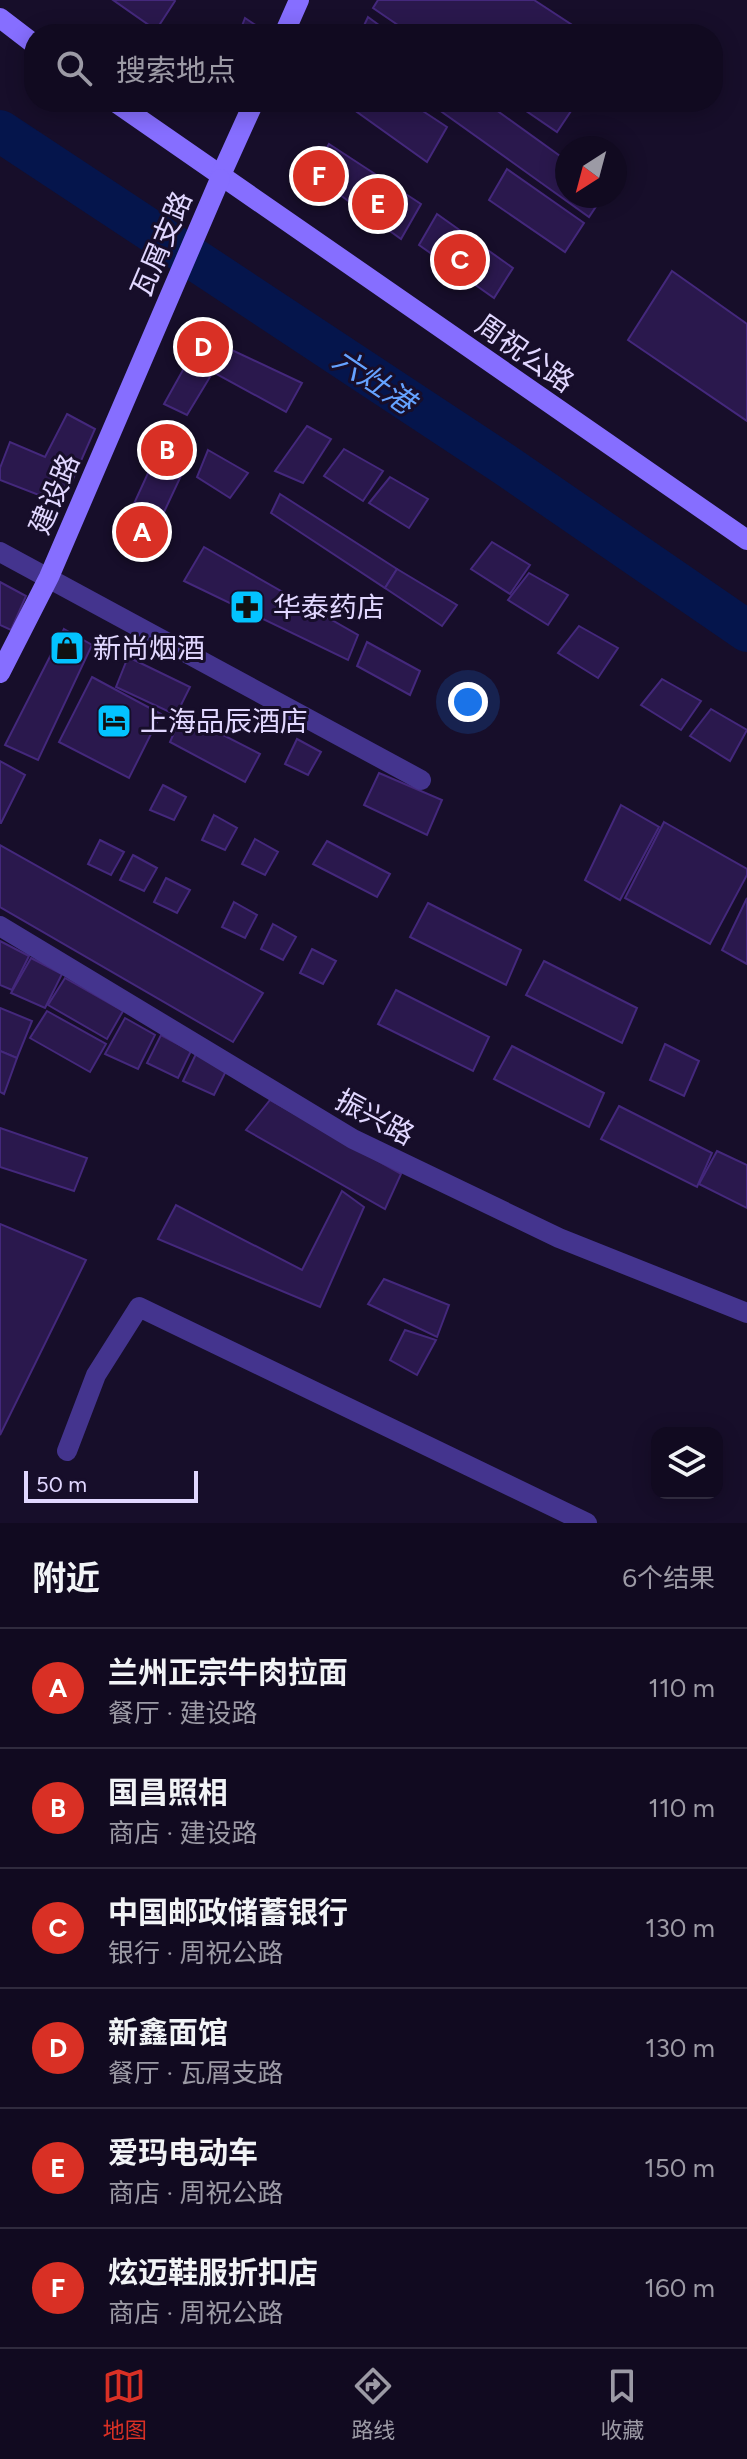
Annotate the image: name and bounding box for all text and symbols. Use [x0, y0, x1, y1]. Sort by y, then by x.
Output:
search box [24, 24, 723, 112]
icon: search [52, 46, 96, 90]
text: 搜索地点 [116, 52, 236, 89]
north arrow [555, 136, 627, 208]
pin: F [293, 146, 345, 206]
pin: E [352, 174, 404, 234]
street label: 瓦屑支路 [123, 186, 199, 302]
pin: C [434, 230, 486, 290]
street label: 周祝公路 [469, 307, 581, 399]
pin: D [177, 317, 229, 377]
water label: 六灶港 [326, 340, 425, 424]
pin: B [141, 420, 193, 480]
street label: 建设路 [22, 449, 86, 539]
pin: A [116, 502, 168, 562]
pharmacy icon: 华泰药店 [228, 588, 266, 626]
place label: 华泰药店 [273, 590, 385, 624]
shop icon: 新尚烟酒 [48, 629, 86, 667]
place label: 新尚烟酒 [93, 631, 205, 665]
your location [448, 682, 488, 722]
hotel icon: 上海品辰酒店 [95, 702, 133, 740]
place label: 上海品辰酒店 [140, 704, 308, 738]
street label: 振兴路 [330, 1082, 420, 1152]
map controls [651, 1427, 723, 1499]
button: layers [651, 1427, 723, 1499]
scale bar [24, 1467, 198, 1503]
text: 50 m [36, 1471, 87, 1498]
text: 附近 [32, 1558, 100, 1599]
text: 6个结果 [622, 1562, 715, 1594]
text: 兰州正宗牛肉拉面 [108, 1654, 348, 1691]
text: A [49, 1672, 67, 1704]
text: 110 m [648, 1672, 715, 1704]
text: 餐厅 · 建设路 [108, 1697, 257, 1729]
text: 国昌照相 [108, 1774, 228, 1811]
text: B [50, 1792, 66, 1824]
text: 110 m [648, 1792, 715, 1824]
text: 商店 · 建设路 [108, 1817, 257, 1849]
text: 中国邮政储蓄银行 [108, 1894, 348, 1931]
text: C [49, 1912, 67, 1944]
text: 130 m [645, 1912, 715, 1944]
text: 银行 · 周祝公路 [108, 1937, 283, 1969]
text: 新鑫面馆 [108, 2014, 228, 2051]
text: D [49, 2032, 67, 2064]
text: 130 m [645, 2032, 715, 2064]
text: 餐厅 · 瓦屑支路 [108, 2057, 283, 2089]
text: 爱玛电动车 [108, 2134, 258, 2171]
text: E [50, 2152, 66, 2184]
text: 150 m [644, 2152, 715, 2184]
text: 商店 · 周祝公路 [108, 2177, 283, 2209]
text: 炫迈鞋服折扣店 [108, 2254, 318, 2291]
text: F [51, 2272, 65, 2304]
text: 160 m [644, 2272, 715, 2304]
text: 商店 · 周祝公路 [108, 2297, 283, 2329]
tab: 地图 [102, 2364, 147, 2444]
tab: 路线 [351, 2364, 396, 2444]
tab: 收藏 [600, 2364, 645, 2444]

